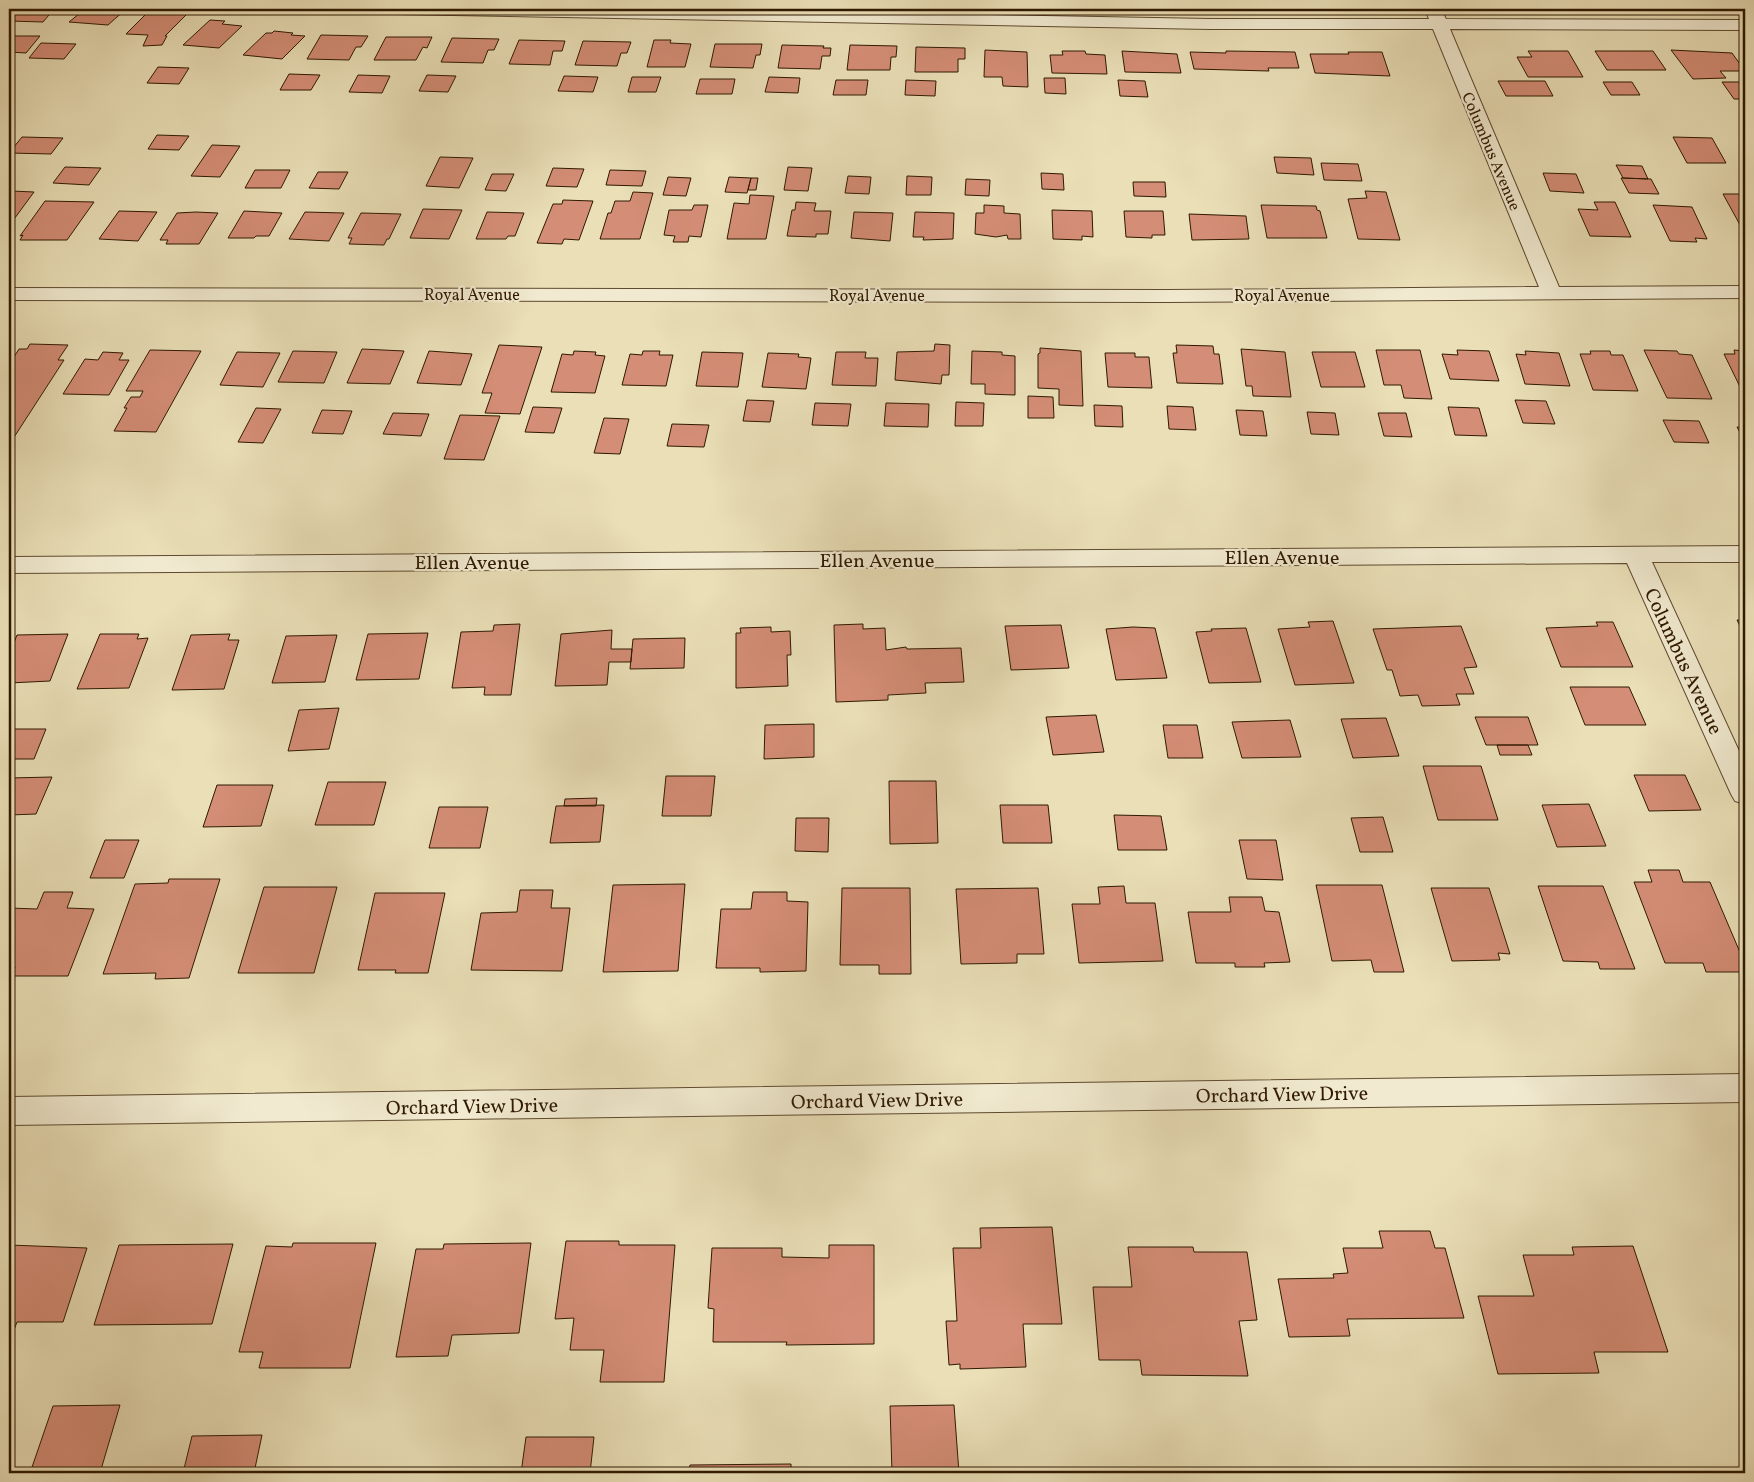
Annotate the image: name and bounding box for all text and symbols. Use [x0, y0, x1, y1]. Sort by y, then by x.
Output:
street label: Columbus Avenue [1455, 89, 1525, 215]
street label: Royal Avenue [424, 285, 520, 307]
street label: Royal Avenue [829, 286, 925, 308]
street label: Royal Avenue [1234, 286, 1330, 308]
street label: Ellen Avenue [1225, 545, 1339, 573]
street label: Ellen Avenue [820, 548, 934, 576]
street label: Ellen Avenue [415, 550, 529, 578]
street label: Columbus Avenue [1636, 584, 1728, 740]
street label: Orchard View Drive [1196, 1080, 1368, 1111]
street label: Orchard View Drive [791, 1086, 963, 1117]
street label: Orchard View Drive [386, 1092, 558, 1123]

